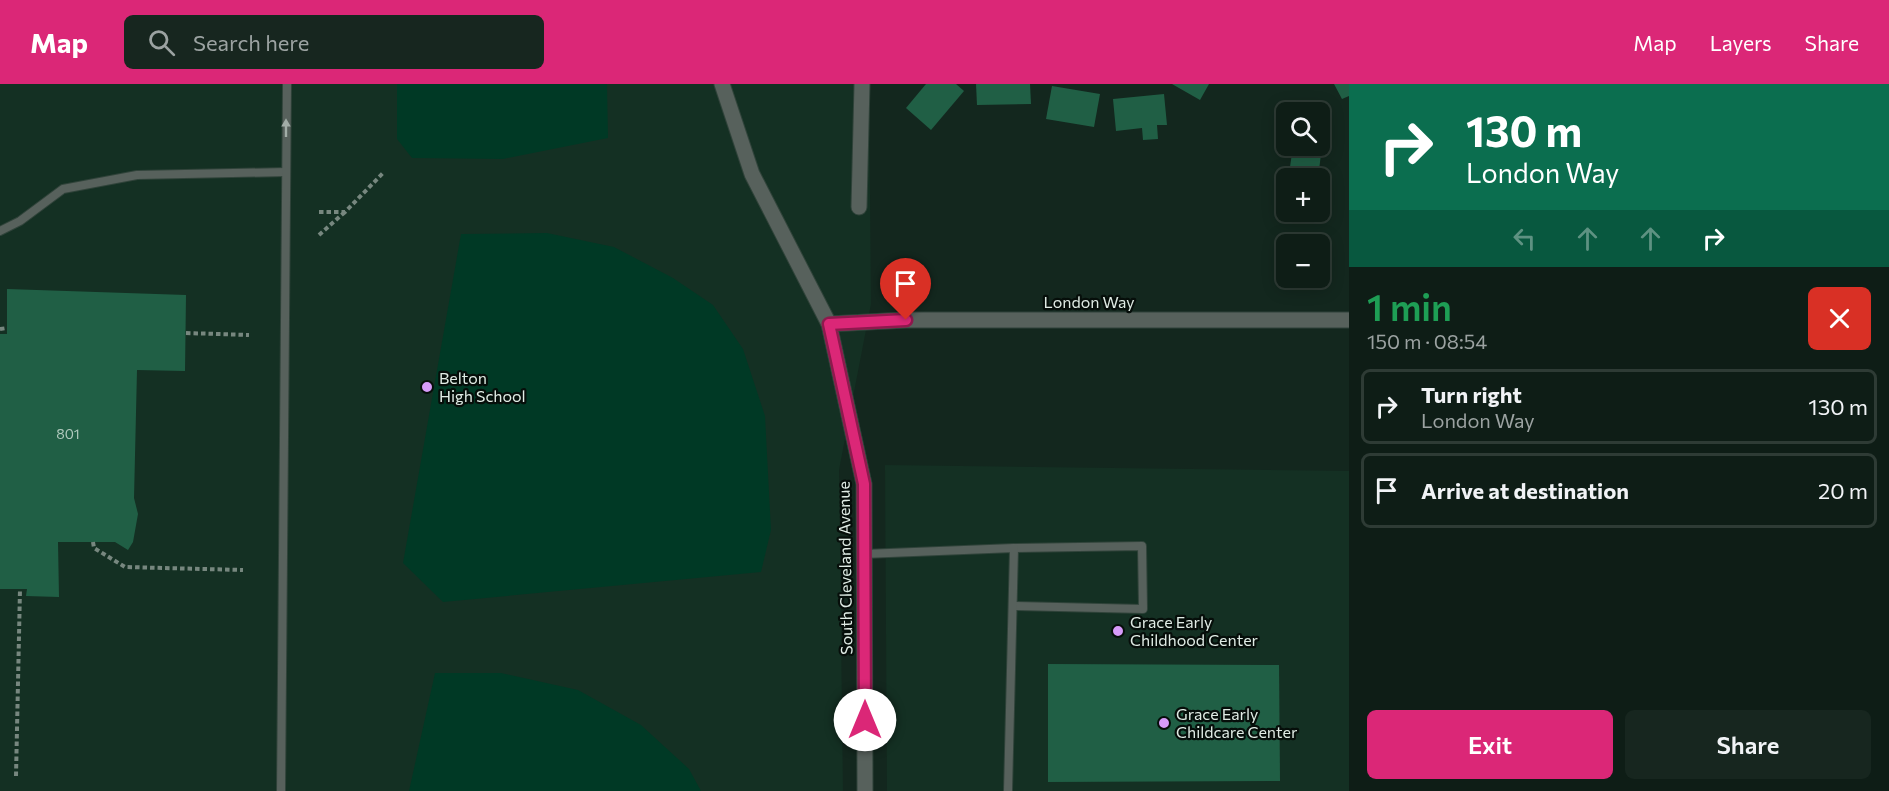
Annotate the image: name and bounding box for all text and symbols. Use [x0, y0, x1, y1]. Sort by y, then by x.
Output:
search box [124, 15, 544, 69]
text: Map [30, 25, 88, 59]
icon: search [145, 26, 178, 59]
text: Search here [193, 29, 309, 56]
text: Map [1633, 30, 1677, 55]
text: Layers [1710, 30, 1772, 55]
text: Share [1805, 30, 1859, 55]
map controls [1276, 102, 1330, 288]
button: search [1276, 102, 1330, 156]
text: 130 m [1466, 104, 1582, 156]
icon: right [1367, 108, 1445, 186]
one-way arrow [282, 118, 291, 137]
text: London Way [1466, 156, 1619, 189]
button: + [1276, 168, 1330, 222]
icon: left [1508, 222, 1541, 255]
icon: ahead [1571, 222, 1604, 255]
icon: ahead [1634, 222, 1667, 255]
icon: right [1697, 222, 1730, 255]
button: − [1276, 234, 1330, 288]
pin [880, 258, 931, 320]
icon: arrive [889, 267, 922, 300]
text: 1 min [1367, 284, 1452, 328]
button: close [1808, 287, 1871, 350]
street label: London Way [1044, 292, 1134, 311]
text: 150 m · 08:54 [1367, 329, 1487, 353]
place label: Belton High School [439, 368, 526, 405]
marker: Belton High School [420, 380, 434, 394]
text: Turn right [1421, 381, 1522, 408]
icon: right [1370, 390, 1403, 423]
text: 130 m [1808, 393, 1868, 420]
text: London Way [1421, 408, 1535, 432]
house number: 801 [56, 425, 80, 442]
icon: arrive [1370, 474, 1403, 507]
text: Arrive at destination [1421, 477, 1629, 504]
text: 20 m [1818, 477, 1868, 504]
street label: South Cleveland Avenue [833, 481, 856, 655]
place label: Grace Early Childhood Center [1130, 612, 1259, 649]
marker: Grace Early Childhood Center [1111, 624, 1125, 638]
position arrow [833, 688, 897, 752]
place label: Grace Early Childcare Center [1176, 704, 1298, 741]
button: Exit [1367, 710, 1613, 779]
button: Share [1625, 710, 1871, 779]
marker: Grace Early Childcare Center [1157, 716, 1171, 730]

